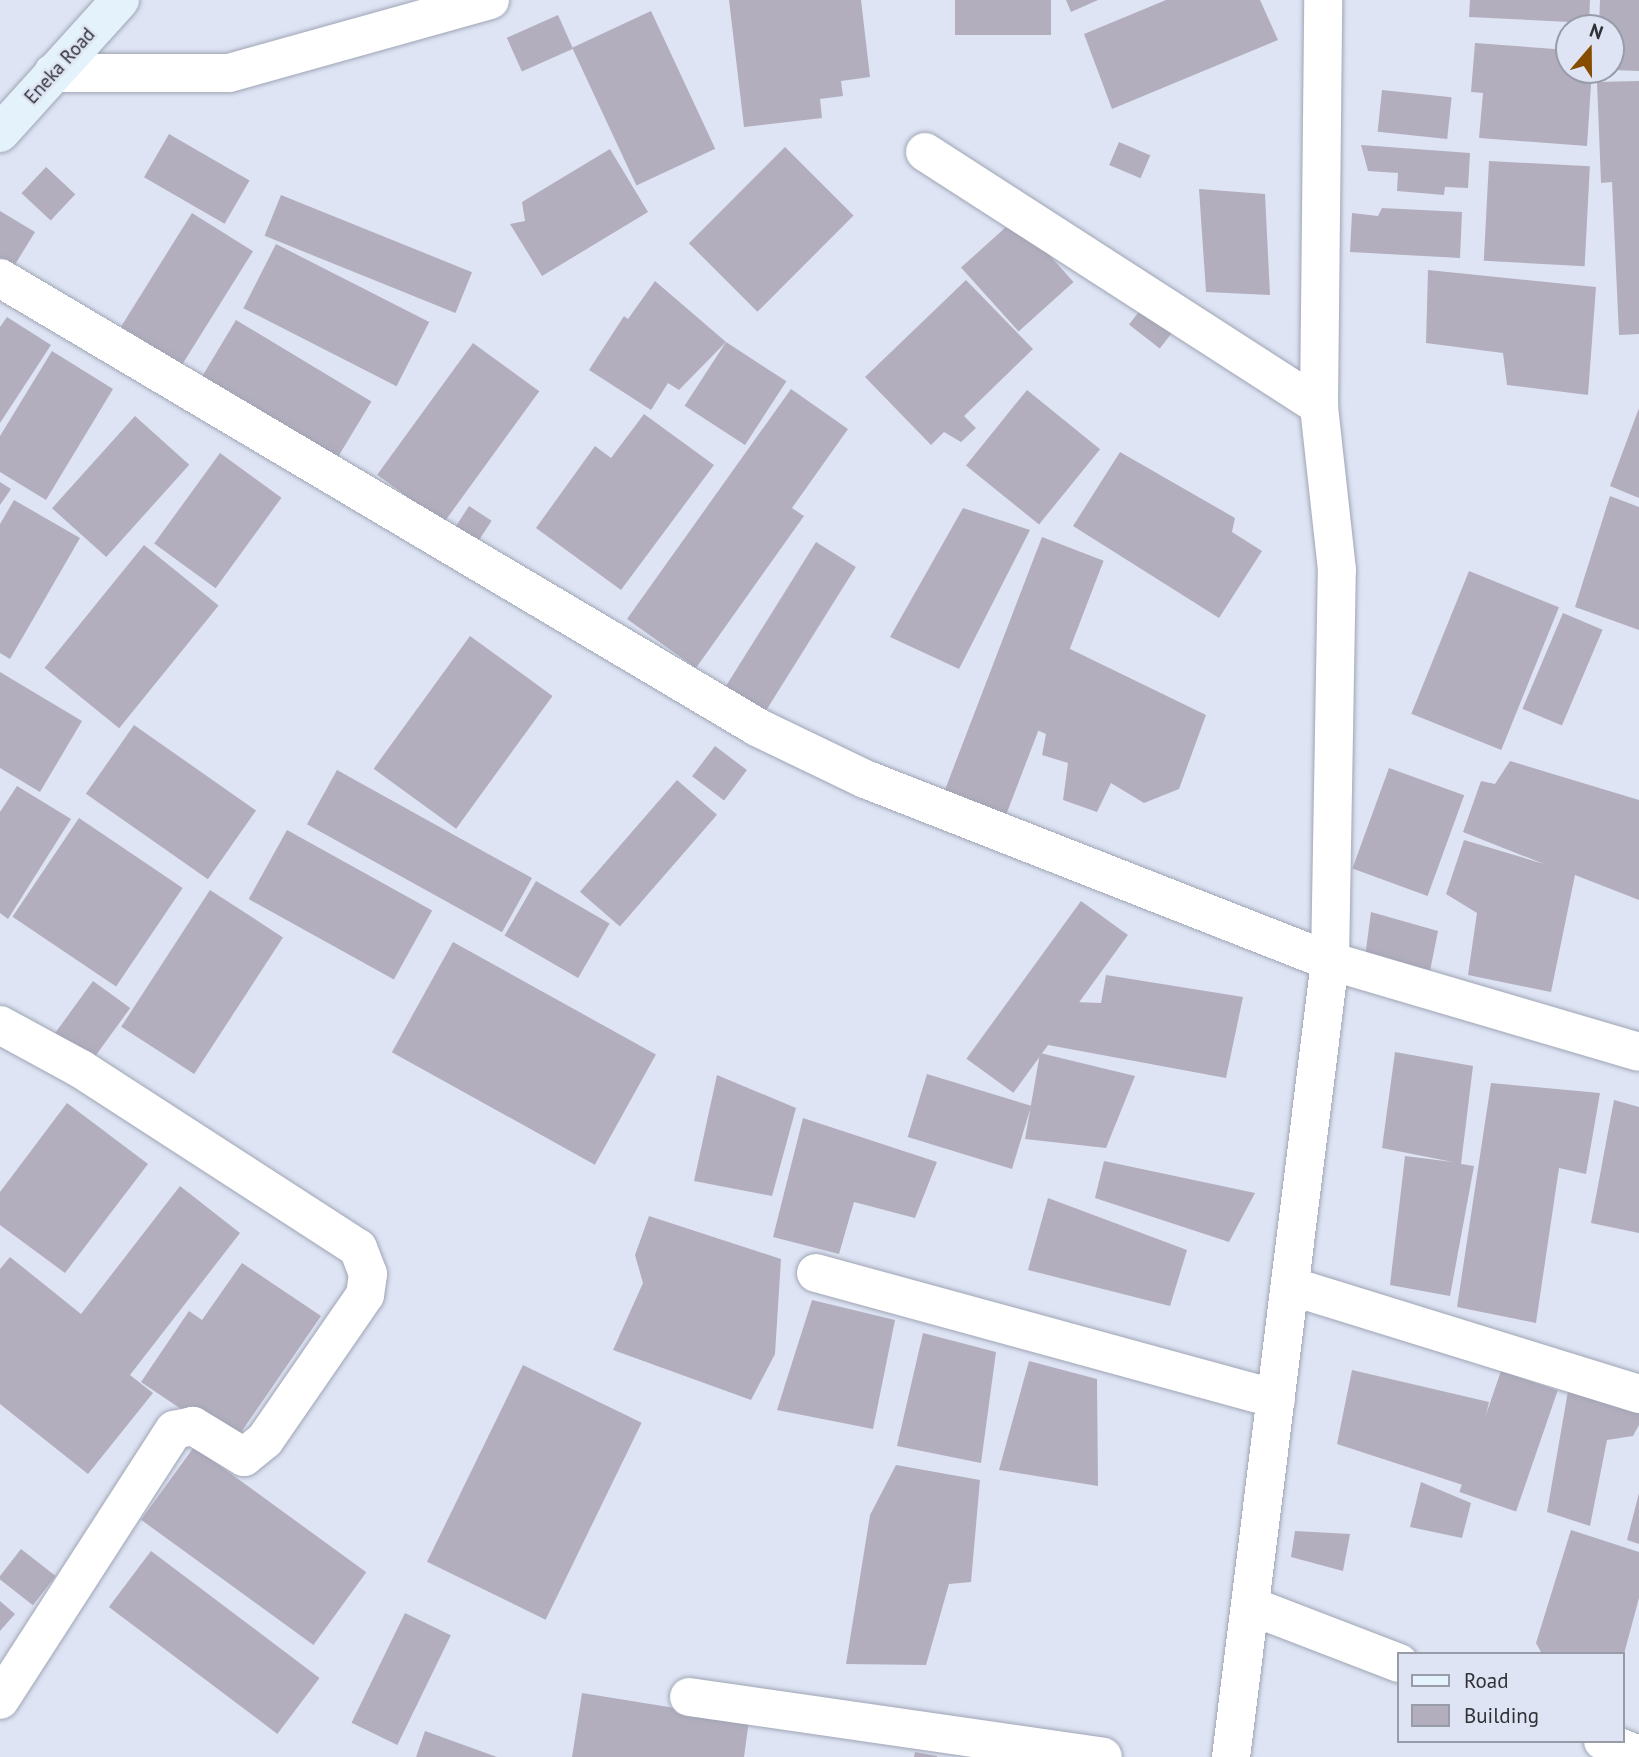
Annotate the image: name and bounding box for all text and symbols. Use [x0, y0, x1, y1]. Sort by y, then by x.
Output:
north arrow [1555, 14, 1625, 84]
text: N [1587, 18, 1606, 45]
street label: Eneka Road [20, 23, 100, 109]
legend [1398, 1652, 1625, 1743]
text: Road [1464, 1667, 1508, 1694]
text: Building [1464, 1702, 1539, 1729]

